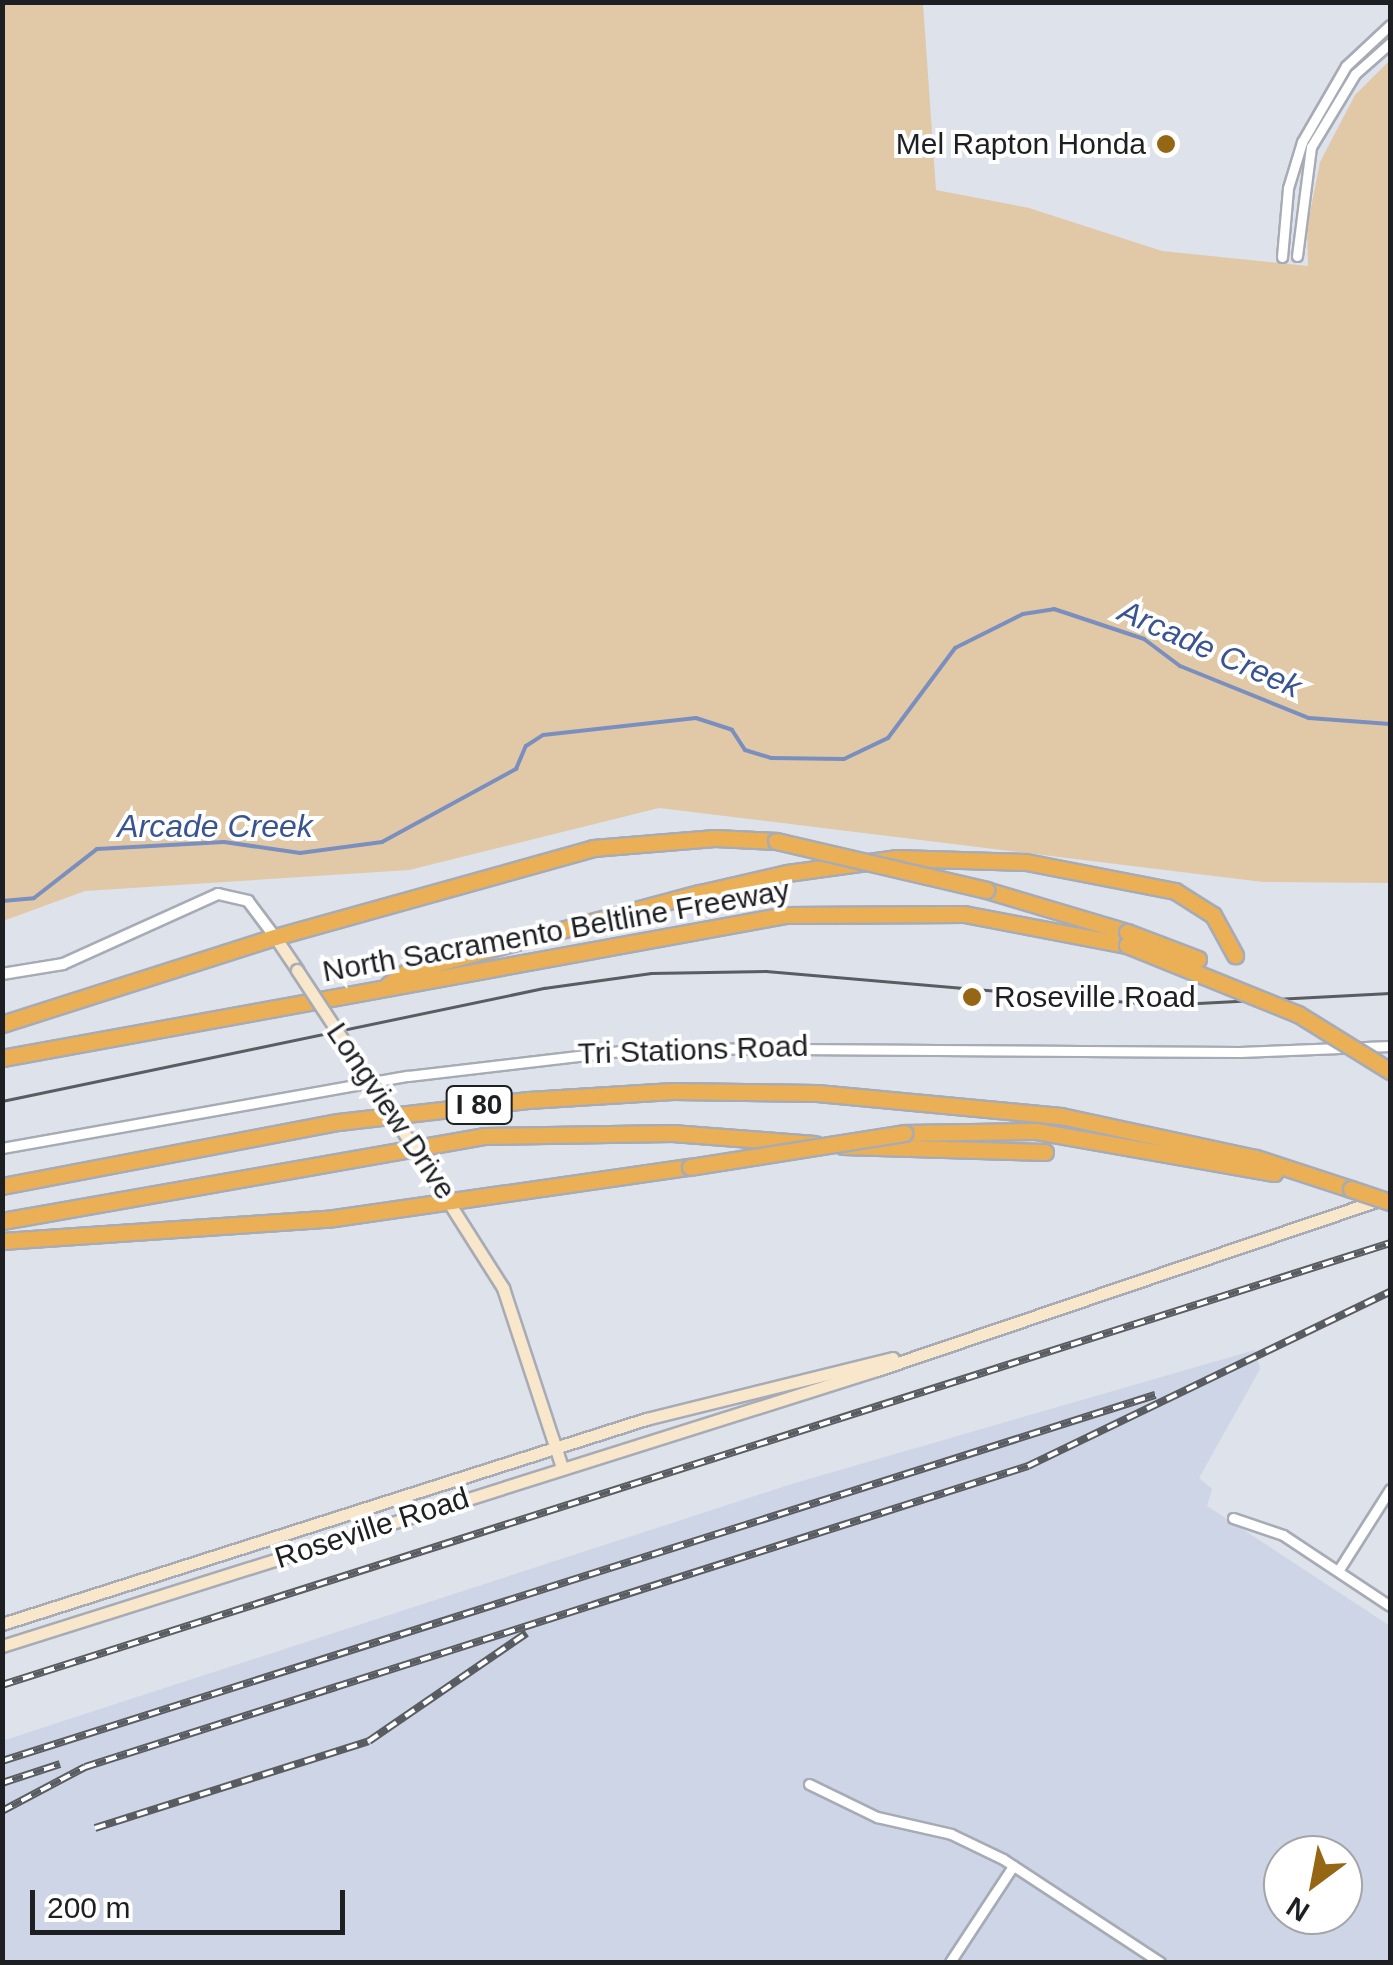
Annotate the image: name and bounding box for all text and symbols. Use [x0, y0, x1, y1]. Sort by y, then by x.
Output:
place label: Mel Rapton Honda [896, 126, 1146, 162]
marker: Mel Rapton Honda [1155, 133, 1177, 155]
water label: Arcade Creek [1113, 592, 1307, 706]
water label: Arcade Creek [117, 807, 313, 845]
street label: North Sacramento Beltline Freeway [320, 872, 792, 990]
place label: Roseville Road [994, 979, 1196, 1015]
marker: Roseville Road [959, 984, 985, 1010]
street label: Longview Drive [319, 1016, 463, 1206]
street label: Tri Stations Road [577, 1028, 809, 1072]
road number: I 80 [444, 1082, 514, 1128]
street label: Roseville Road [270, 1480, 474, 1576]
north arrow [1263, 1835, 1363, 1935]
scale bar [35, 1870, 350, 1932]
text: 200 m [47, 1891, 130, 1924]
text: N [1281, 1891, 1315, 1928]

